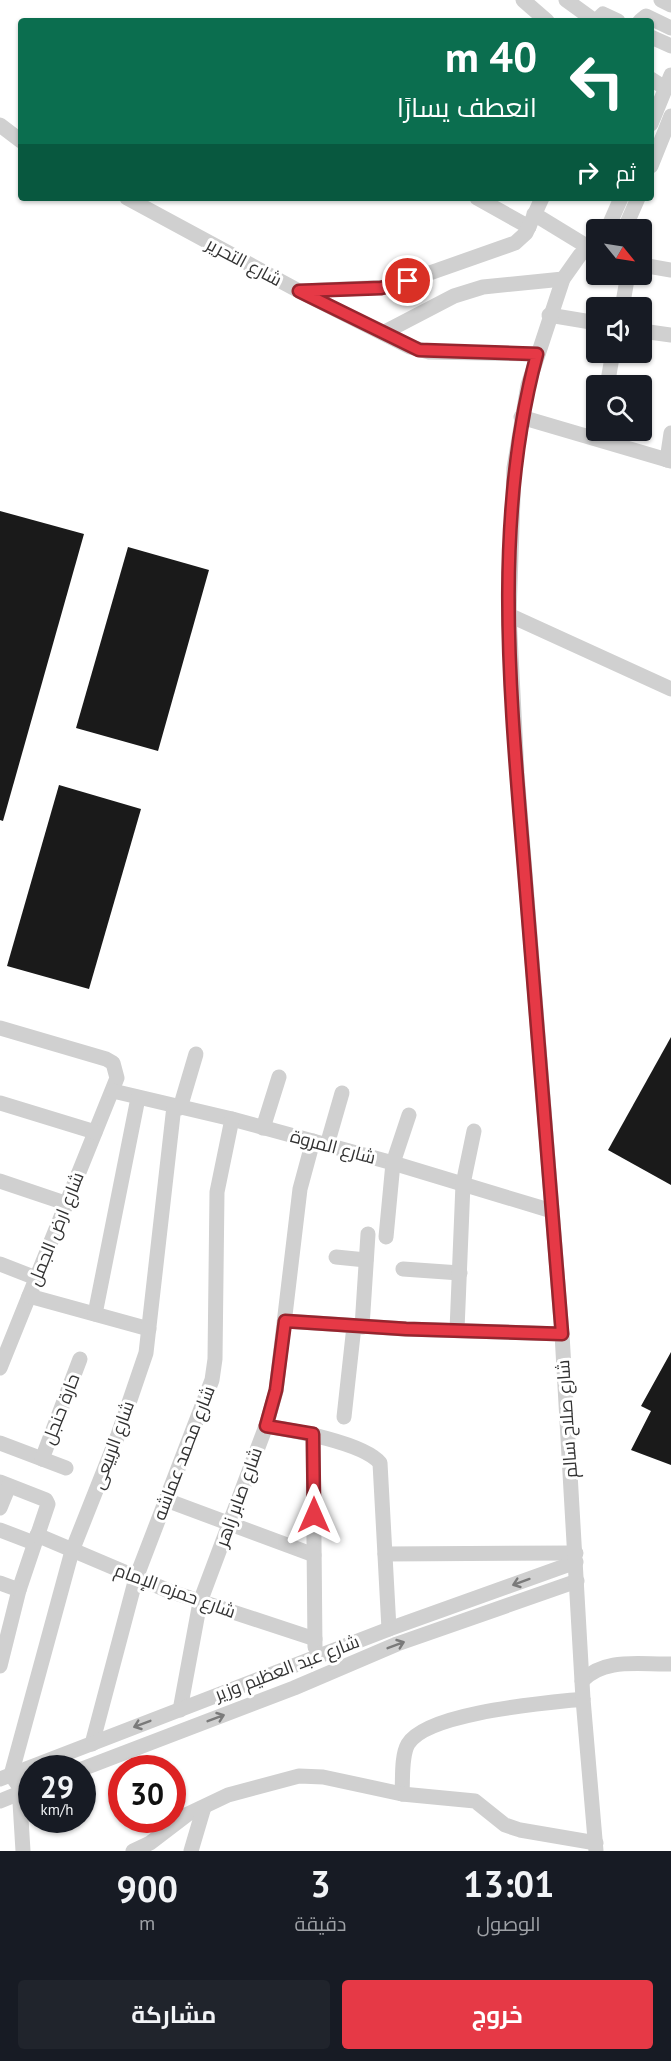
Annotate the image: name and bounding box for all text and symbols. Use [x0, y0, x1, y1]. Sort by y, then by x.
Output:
text: 40 m [445, 29, 537, 84]
icon: left [558, 42, 636, 120]
text: انعطف يسارًا [397, 90, 537, 124]
icon: right [571, 156, 604, 189]
text: ثم [616, 159, 636, 187]
north arrow [586, 219, 652, 285]
map controls [586, 219, 652, 441]
street label: شارع التحرير [201, 232, 286, 292]
pin [382, 255, 433, 306]
icon: arrive [391, 264, 424, 297]
button: sound [586, 297, 652, 363]
button: search [586, 375, 652, 441]
street label: شارع المروة [288, 1124, 378, 1170]
street label: شارع ارض الجمل [22, 1168, 90, 1290]
street label: شارع صلاح سالم [551, 1359, 583, 1479]
street label: حارة حنجل [37, 1370, 85, 1448]
street label: شارع محمد عماشه [147, 1382, 221, 1524]
street label: شارع الربيعى [86, 1398, 140, 1492]
street label: شارع صابر زاهر [210, 1444, 268, 1551]
position arrow [282, 1483, 346, 1547]
street label: شارع حمزه الإمام [111, 1558, 239, 1624]
one-way arrow [512, 1577, 531, 1588]
street label: شارع عبد العظيم وزير [210, 1629, 363, 1707]
one-way arrow [386, 1638, 405, 1649]
one-way arrow [206, 1711, 224, 1722]
one-way arrow [133, 1719, 152, 1730]
speed limit sign: 30 [108, 1755, 186, 1833]
text: 29 [40, 1767, 74, 1806]
text: km/h [41, 1800, 73, 1819]
text: 3 [310, 1860, 331, 1907]
text: 13:01 [463, 1860, 554, 1907]
text: 900 [117, 1865, 178, 1912]
text: m [139, 1910, 155, 1936]
text: دقيقة [294, 1911, 346, 1937]
text: الوصول [477, 1911, 541, 1937]
button: مشاركة [18, 1980, 330, 2049]
button: خروج [342, 1980, 653, 2049]

